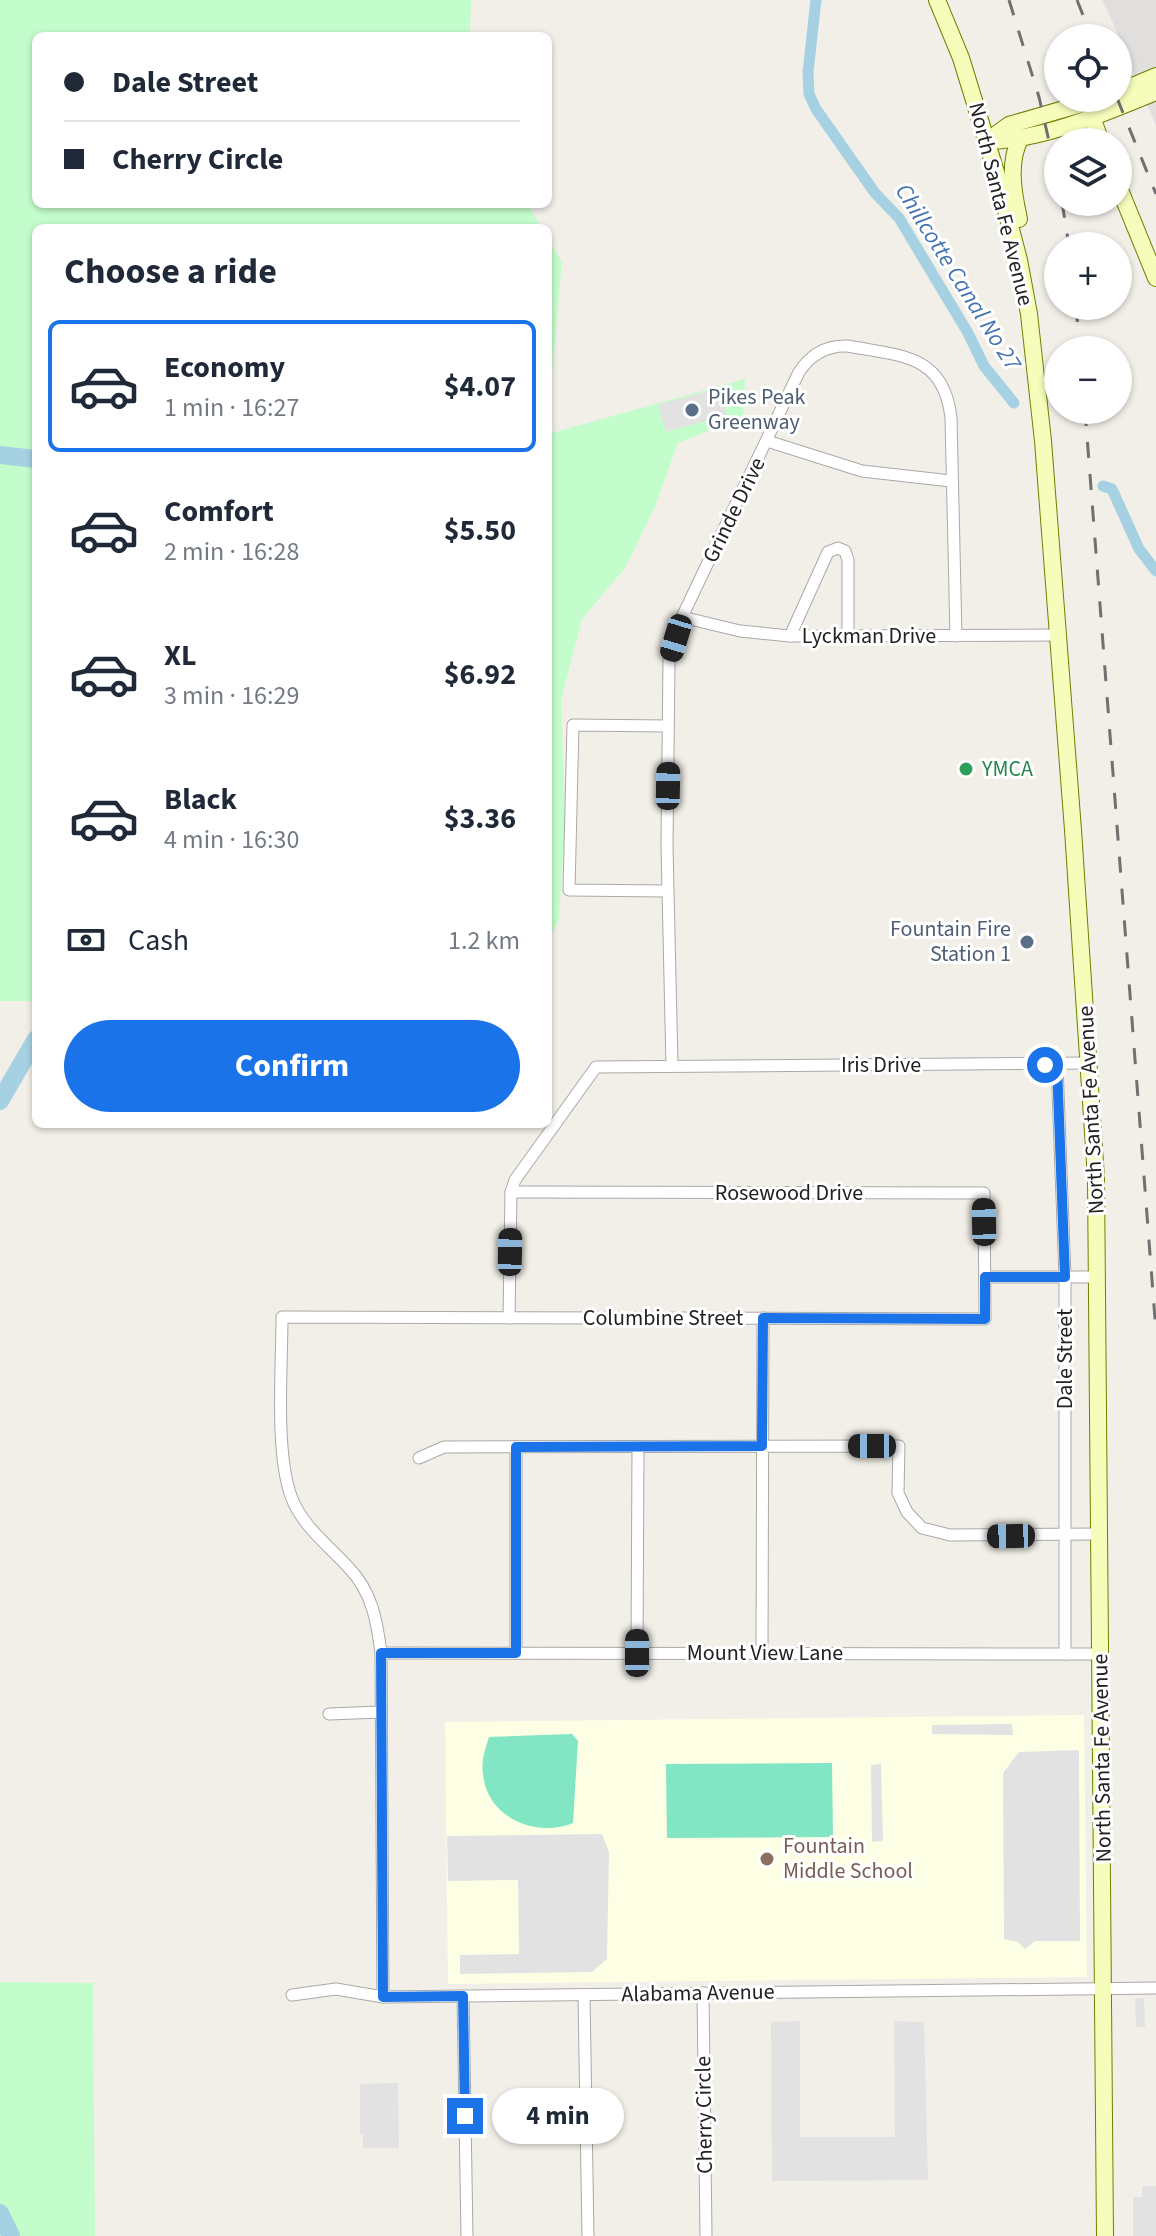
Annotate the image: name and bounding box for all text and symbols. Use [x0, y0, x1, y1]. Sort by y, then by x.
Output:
map controls [1044, 24, 1132, 424]
button: locate [1044, 24, 1132, 112]
text: Dale Street [112, 61, 258, 104]
street label: North Santa Fe Avenue [960, 99, 1042, 309]
button: layers [1044, 128, 1132, 216]
text: Cherry Circle [112, 138, 283, 181]
water label: Chillcotte Canal No 27 [886, 177, 1031, 379]
button: + [1044, 232, 1132, 320]
text: Choose a ride [64, 246, 277, 297]
button: − [1044, 336, 1132, 424]
text: Economy [164, 346, 285, 389]
icon: car [68, 350, 140, 422]
text: $4.07 [444, 365, 516, 408]
place label: Pikes Peak Greenway [708, 381, 806, 438]
text: 1 min · 16:27 [164, 389, 299, 426]
marker: Pikes Peak Greenway [683, 401, 701, 419]
street label: Grinde Drive [695, 452, 773, 568]
text: Comfort [164, 490, 274, 533]
icon: car [68, 494, 140, 566]
text: $5.50 [444, 509, 516, 552]
text: 2 min · 16:28 [164, 533, 299, 570]
car [658, 612, 694, 664]
street label: Lyckman Drive [802, 620, 936, 652]
text: XL [164, 634, 197, 677]
icon: car [68, 638, 140, 710]
text: $6.92 [444, 653, 516, 696]
text: 3 min · 16:29 [164, 677, 299, 714]
place label: YMCA [981, 753, 1033, 785]
marker: YMCA [957, 760, 975, 778]
car [656, 762, 680, 810]
text: Black [164, 778, 237, 821]
icon: car [68, 782, 140, 854]
text: $3.36 [444, 797, 516, 840]
text: 4 min · 16:30 [164, 821, 299, 858]
place label: Fountain Fire Station 1 [890, 913, 1011, 970]
icon: cash [64, 918, 108, 962]
text: Cash [128, 919, 189, 962]
text: 1.2 km [448, 922, 520, 959]
marker: Fountain Fire Station 1 [1018, 933, 1036, 951]
street label: North Santa Fe Avenue [1070, 1005, 1112, 1215]
button: Confirm [64, 1020, 520, 1112]
route start [1027, 1047, 1063, 1083]
street label: Iris Drive [841, 1049, 921, 1081]
street label: Rosewood Drive [715, 1177, 863, 1209]
car [972, 1198, 996, 1246]
car [498, 1228, 522, 1276]
street label: Columbine Street [583, 1302, 744, 1334]
street label: Dale Street [1049, 1308, 1081, 1409]
car [848, 1434, 896, 1458]
car [987, 1524, 1035, 1548]
car [625, 1629, 649, 1677]
street label: Mount View Lane [687, 1637, 843, 1669]
street label: North Santa Fe Avenue [1084, 1653, 1120, 1863]
place label: Fountain Middle School [783, 1830, 913, 1887]
marker: Fountain Middle School [758, 1850, 776, 1868]
street label: Alabama Avenue [621, 1976, 775, 2010]
street label: Cherry Circle [687, 2056, 721, 2174]
callout: 4 min [493, 2088, 625, 2144]
text: 4 min [526, 2097, 590, 2134]
route end [447, 2098, 483, 2134]

